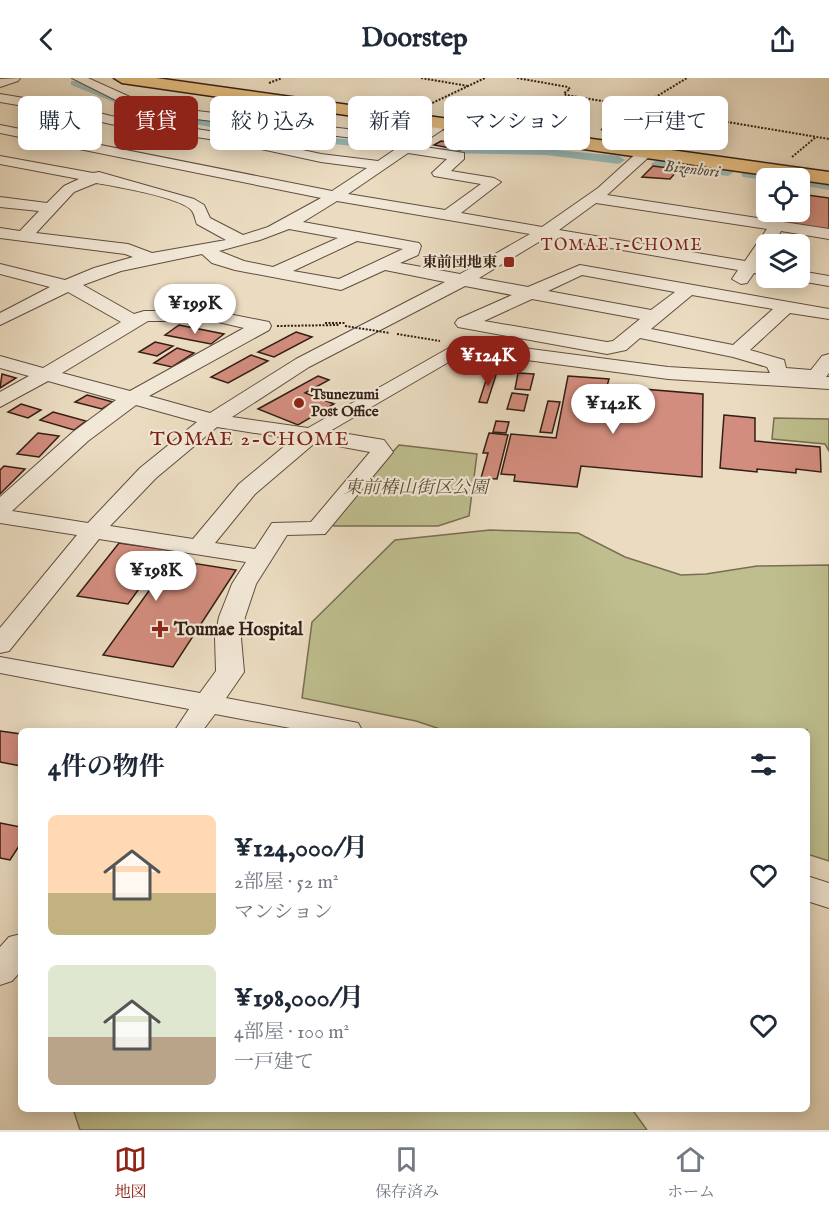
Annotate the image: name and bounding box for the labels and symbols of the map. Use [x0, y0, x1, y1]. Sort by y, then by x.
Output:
water label: Bizenbori [663, 157, 722, 183]
district label: TOMAE 1-CHOME [541, 236, 703, 256]
place label: 東前団地東 [422, 253, 498, 272]
marker: 東前団地東 [502, 255, 516, 269]
pin: ¥199K [153, 284, 237, 335]
pin: ¥124K [446, 336, 530, 387]
pin: ¥142K [571, 384, 655, 435]
place label: Tsunezumi Post Office [310, 385, 379, 421]
marker: Tsunezumi Post Office [292, 396, 306, 410]
district label: TOMAE 2-CHOME [150, 427, 350, 452]
park label: 東前椿山街区公園 [344, 477, 491, 500]
pin: ¥198K [114, 551, 198, 602]
place label: Toumae Hospital [173, 619, 304, 642]
marker: Toumae Hospital [151, 620, 169, 638]

